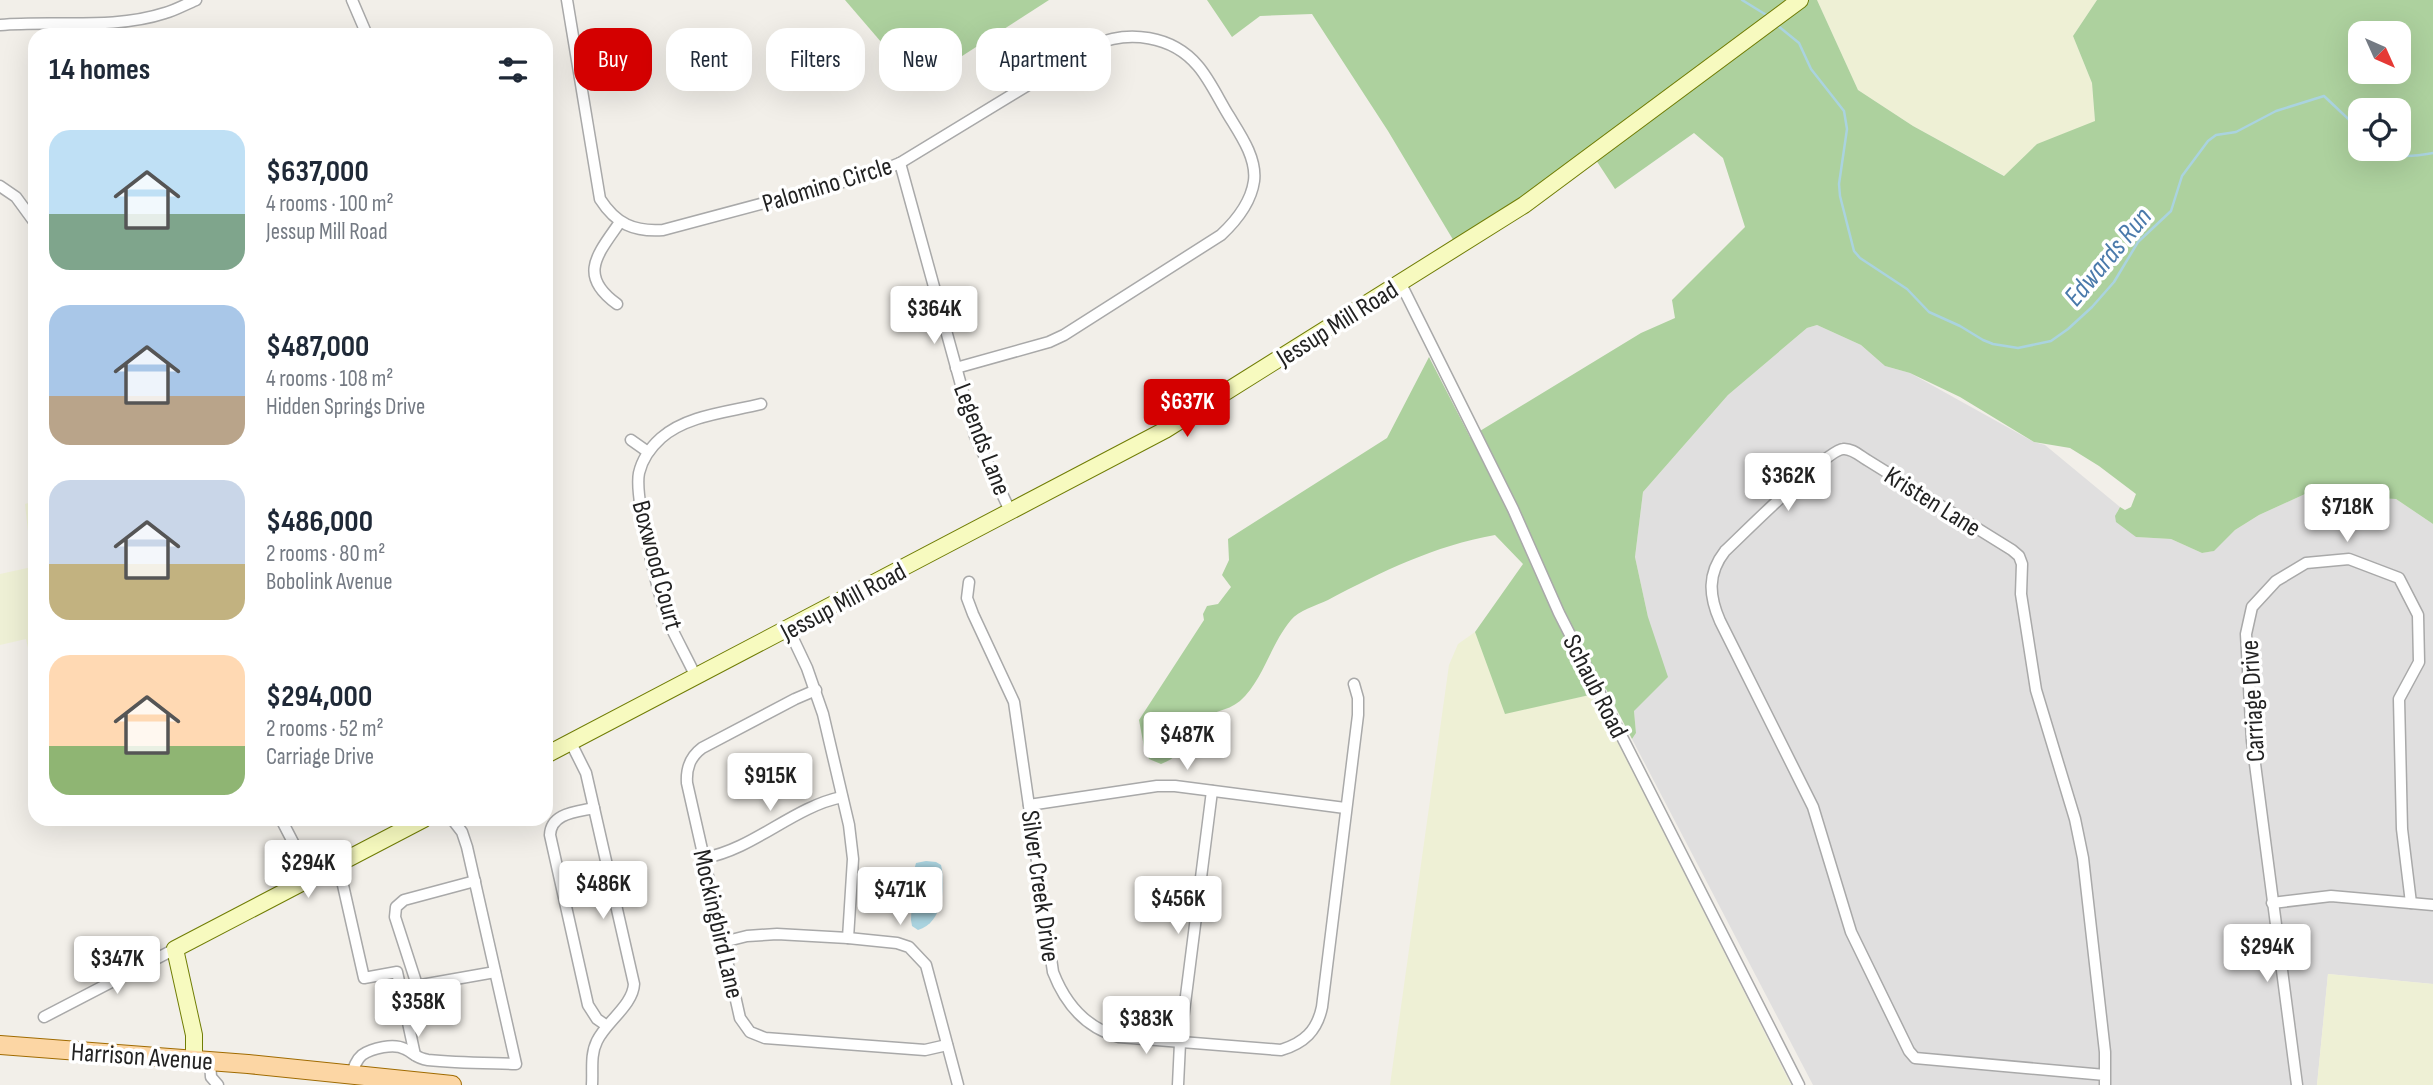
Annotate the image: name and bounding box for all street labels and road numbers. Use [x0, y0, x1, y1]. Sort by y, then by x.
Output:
street label: Palomino Circle [759, 151, 896, 220]
street label: Jessup Mill Road [1270, 275, 1404, 374]
street label: Legends Lane [946, 379, 1017, 500]
street label: Kristen Lane [1878, 461, 1986, 544]
street label: Boxwood Court [624, 497, 689, 634]
street label: Jessup Mill Road [775, 556, 912, 649]
street label: Schaub Road [1555, 630, 1634, 744]
street label: Carriage Drive [2235, 639, 2272, 763]
street label: Silver Creek Drive [1014, 808, 1065, 964]
street label: Mockingbird Lane [685, 847, 750, 1002]
street label: Harrison Avenue [70, 1037, 214, 1078]

